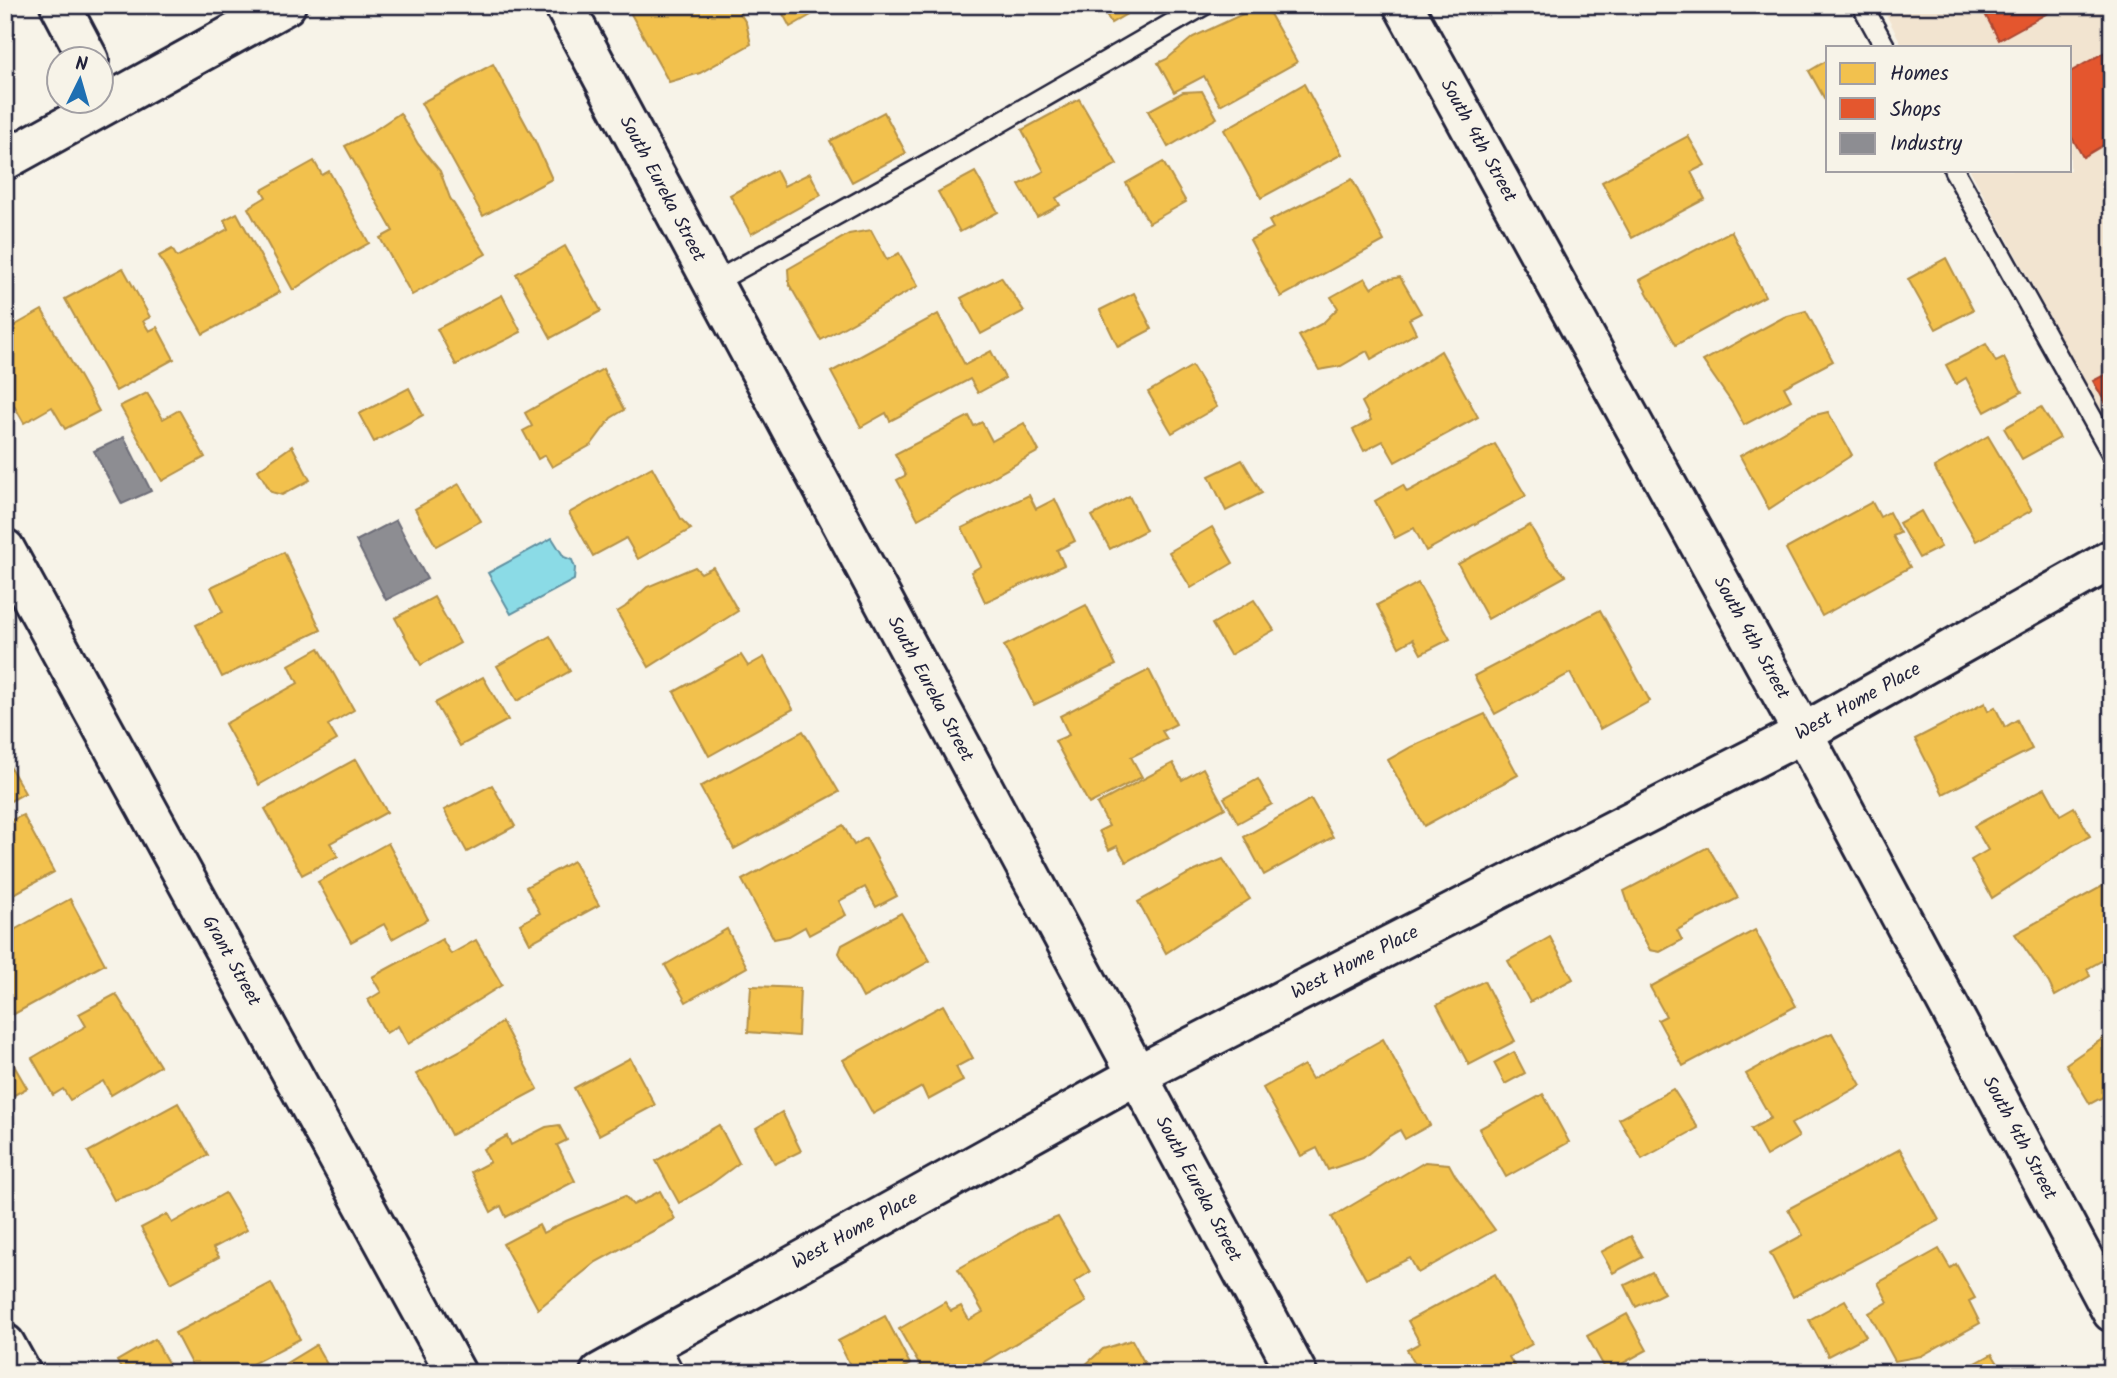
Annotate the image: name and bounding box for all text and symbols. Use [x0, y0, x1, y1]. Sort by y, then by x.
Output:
north arrow [46, 46, 116, 116]
legend [1826, 46, 2072, 172]
text: N [74, 50, 89, 81]
text: Homes [1890, 58, 1949, 91]
street label: South 4th Street [1432, 74, 1525, 209]
text: Shops [1890, 94, 1941, 127]
street label: South Eureka Street [611, 111, 714, 268]
text: Industry [1890, 128, 1962, 161]
street label: South 4th Street [1705, 571, 1798, 706]
street label: South Eureka Street [879, 611, 982, 768]
street label: West Home Place [1790, 655, 1927, 749]
street label: Grant Street [194, 910, 269, 1013]
street label: West Home Place [1286, 918, 1425, 1008]
street label: South 4th Street [1974, 1071, 2065, 1206]
street label: South Eureka Street [1147, 1111, 1250, 1268]
street label: West Home Place [787, 1184, 924, 1278]

